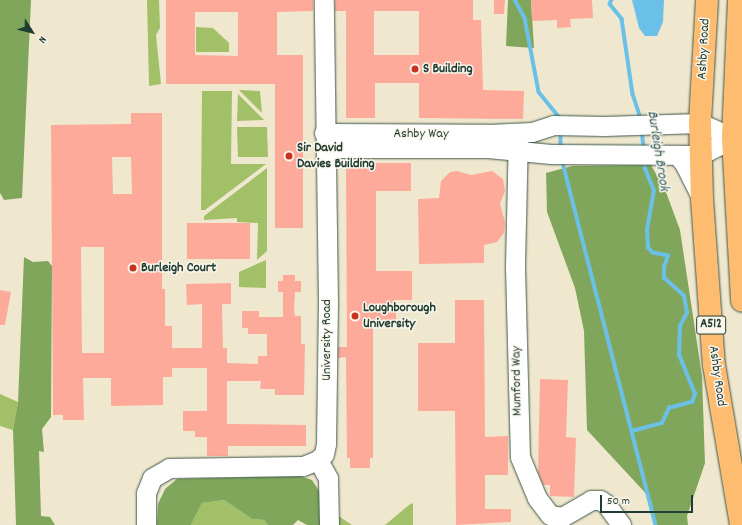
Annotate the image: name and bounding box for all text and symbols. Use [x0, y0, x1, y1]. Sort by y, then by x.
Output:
north arrow [12, 12, 52, 52]
street label: Ashby Road [694, 18, 714, 80]
text: N [34, 32, 50, 46]
place label: S Building [423, 61, 473, 77]
marker: S Building [410, 64, 420, 74]
water label: Burleigh Brook [642, 110, 672, 192]
street label: Ashby Way [393, 126, 449, 142]
place label: Sir David Davies Building [297, 140, 375, 172]
marker: Sir David Davies Building [284, 151, 294, 161]
place label: Burleigh Court [141, 260, 216, 276]
marker: Burleigh Court [128, 263, 138, 273]
street label: University Road [319, 299, 335, 381]
place label: Loughborough University [363, 300, 436, 332]
marker: Loughborough University [350, 311, 360, 321]
road number: A512 [696, 314, 726, 336]
street label: Ashby Road [704, 345, 730, 407]
street label: Mumford Way [508, 346, 526, 416]
scale bar [602, 487, 695, 513]
text: 50 m [607, 493, 630, 510]

